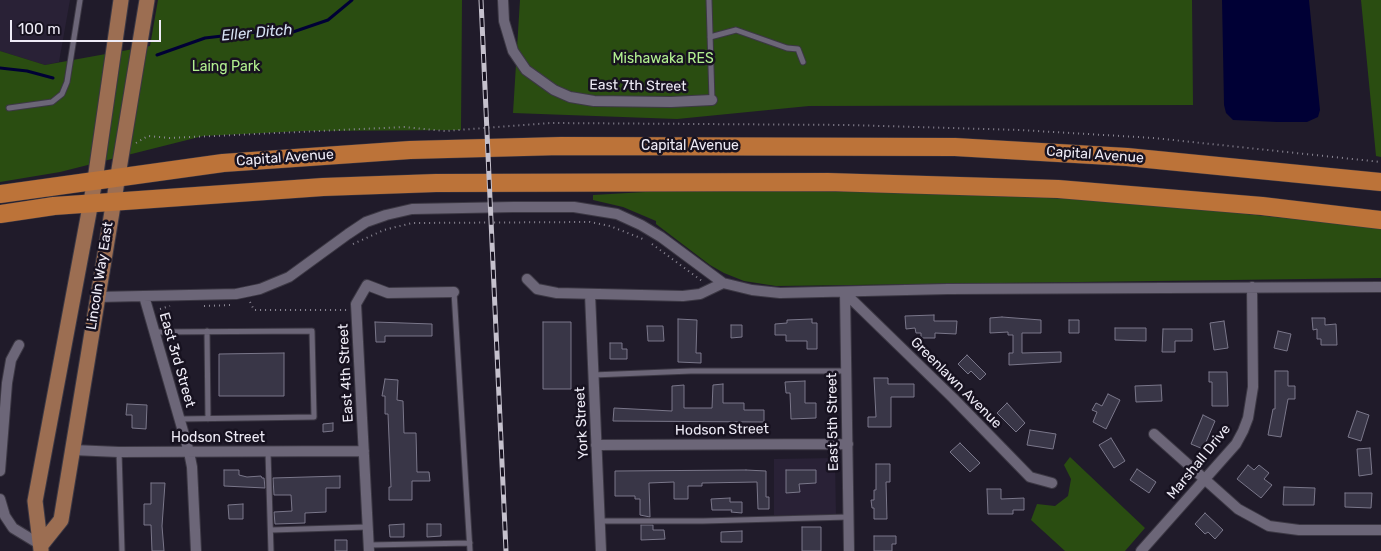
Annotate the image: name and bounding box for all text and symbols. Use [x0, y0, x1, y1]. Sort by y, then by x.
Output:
scale bar [12, 10, 164, 42]
text: 100 m [18, 20, 60, 38]
water label: Eller Ditch [221, 21, 293, 45]
park label: Mishawaka RES [612, 51, 714, 67]
park label: Laing Park [192, 59, 260, 75]
street label: East 7th Street [589, 77, 687, 95]
street label: Capital Avenue [641, 138, 739, 154]
street label: Capital Avenue [1046, 143, 1144, 167]
street label: Capital Avenue [236, 146, 334, 170]
street label: Lincoln Way East [83, 221, 117, 331]
street label: East 3rd Street [155, 311, 199, 409]
street label: East 4th Street [335, 323, 357, 423]
street label: Greenlawn Avenue [907, 334, 1005, 432]
street label: East 5th Street [824, 373, 842, 471]
street label: York Street [572, 386, 592, 460]
street label: Hodson Street [675, 421, 769, 439]
street label: Marshall Drive [1164, 421, 1234, 503]
street label: Hodson Street [171, 430, 265, 446]

